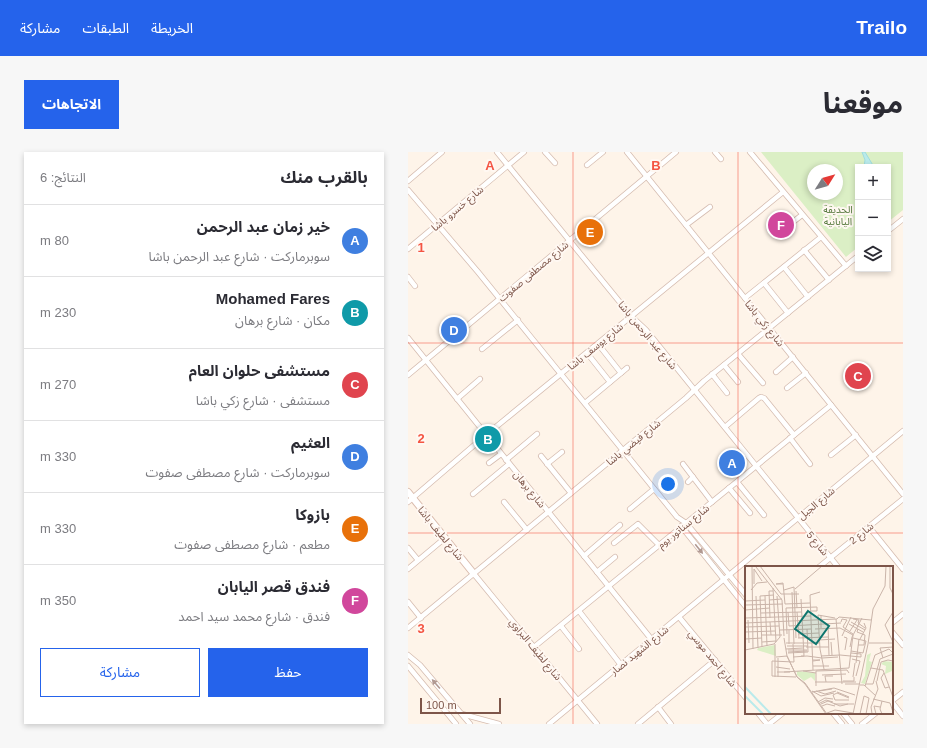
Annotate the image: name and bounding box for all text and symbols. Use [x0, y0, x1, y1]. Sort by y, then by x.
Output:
text: Trailo [856, 17, 907, 38]
text: مشاركة [20, 20, 60, 36]
text: الطبقات [82, 20, 129, 36]
text: الخريطة [151, 20, 193, 36]
button: الاتجاهات [24, 80, 119, 129]
text: موقعنا [823, 88, 903, 119]
text: A [485, 158, 495, 173]
text: B [651, 158, 661, 173]
north arrow [807, 164, 843, 200]
map controls [855, 164, 891, 272]
button: + [855, 164, 891, 200]
text: بالقرب منك [280, 168, 368, 187]
text: النتائج: 6 [40, 170, 86, 185]
street label: شارع خسرو باشا [429, 183, 487, 235]
button: − [855, 200, 891, 236]
park label: الحديقة اليابانية [823, 204, 853, 227]
pin: F [768, 210, 794, 240]
pin: E [577, 217, 603, 247]
text: خير زمان عبد الرحمن [197, 218, 330, 235]
text: 80 m [40, 233, 69, 248]
text: A [350, 233, 360, 248]
button: layers [855, 236, 891, 272]
street label: شارع مصطفى صفوت [496, 239, 572, 305]
text: 1 [417, 240, 425, 255]
text: سوبرماركت · شارع عبد الرحمن باشا [148, 249, 330, 264]
text: Mohamed Fares [216, 290, 330, 307]
street label: شارع زكي باشا [741, 298, 787, 350]
street label: شارع عبد الرحمن باشا [614, 299, 679, 373]
text: 230 m [40, 305, 76, 320]
text: B [350, 305, 360, 320]
text: مكان · شارع برهان [235, 313, 330, 328]
pin: D [441, 315, 467, 345]
street label: شارع يوسف باشا [565, 321, 627, 374]
pin: C [845, 361, 871, 391]
text: مستشفى حلوان العام [189, 362, 330, 379]
text: 270 m [40, 377, 76, 392]
text: C [350, 377, 360, 392]
text: مستشفى · شارع زكي باشا [196, 393, 330, 408]
street label: شارع فيضي باشا [604, 417, 664, 469]
pin: B [475, 424, 501, 454]
text: 2 [417, 431, 425, 446]
text: العثيم [291, 434, 330, 451]
pin: A [719, 448, 745, 478]
text: 330 m [40, 449, 76, 464]
text: D [350, 449, 360, 464]
text: سوبرماركت · شارع مصطفى صفوت [145, 465, 330, 480]
street label: شارع برهان [510, 469, 548, 511]
your location [658, 474, 678, 494]
street label: شارع الجبل [796, 485, 838, 523]
street label: شارع سناتور يوم [655, 502, 713, 553]
street label: شارع لطيف باشا [414, 504, 466, 564]
text: بازوكا [295, 506, 330, 523]
street label: شارع 2 [847, 520, 877, 548]
text: 330 m [40, 521, 76, 536]
text: E [351, 521, 359, 536]
street label: شارع 5 [803, 529, 831, 559]
text: مطعم · شارع مصطفى صفوت [174, 537, 330, 552]
one-way arrow [695, 543, 703, 554]
inset map [745, 566, 893, 714]
text: فندق قصر اليابان [218, 578, 330, 595]
text: 350 m [40, 593, 76, 608]
text: F [351, 593, 359, 608]
text: فندق · شارع محمد سيد احمد [178, 609, 330, 624]
street label: شارع لطيف البراوي [506, 616, 564, 684]
text: 3 [417, 621, 425, 636]
street label: شارع الشهيد نصار [607, 624, 672, 679]
street label: شارع احمد موسي [685, 628, 739, 690]
button: مشاركة [40, 648, 200, 697]
button: حفظ [208, 648, 368, 697]
one-way arrow [431, 678, 440, 689]
scale bar [420, 696, 501, 715]
text: 100 m [426, 699, 457, 711]

